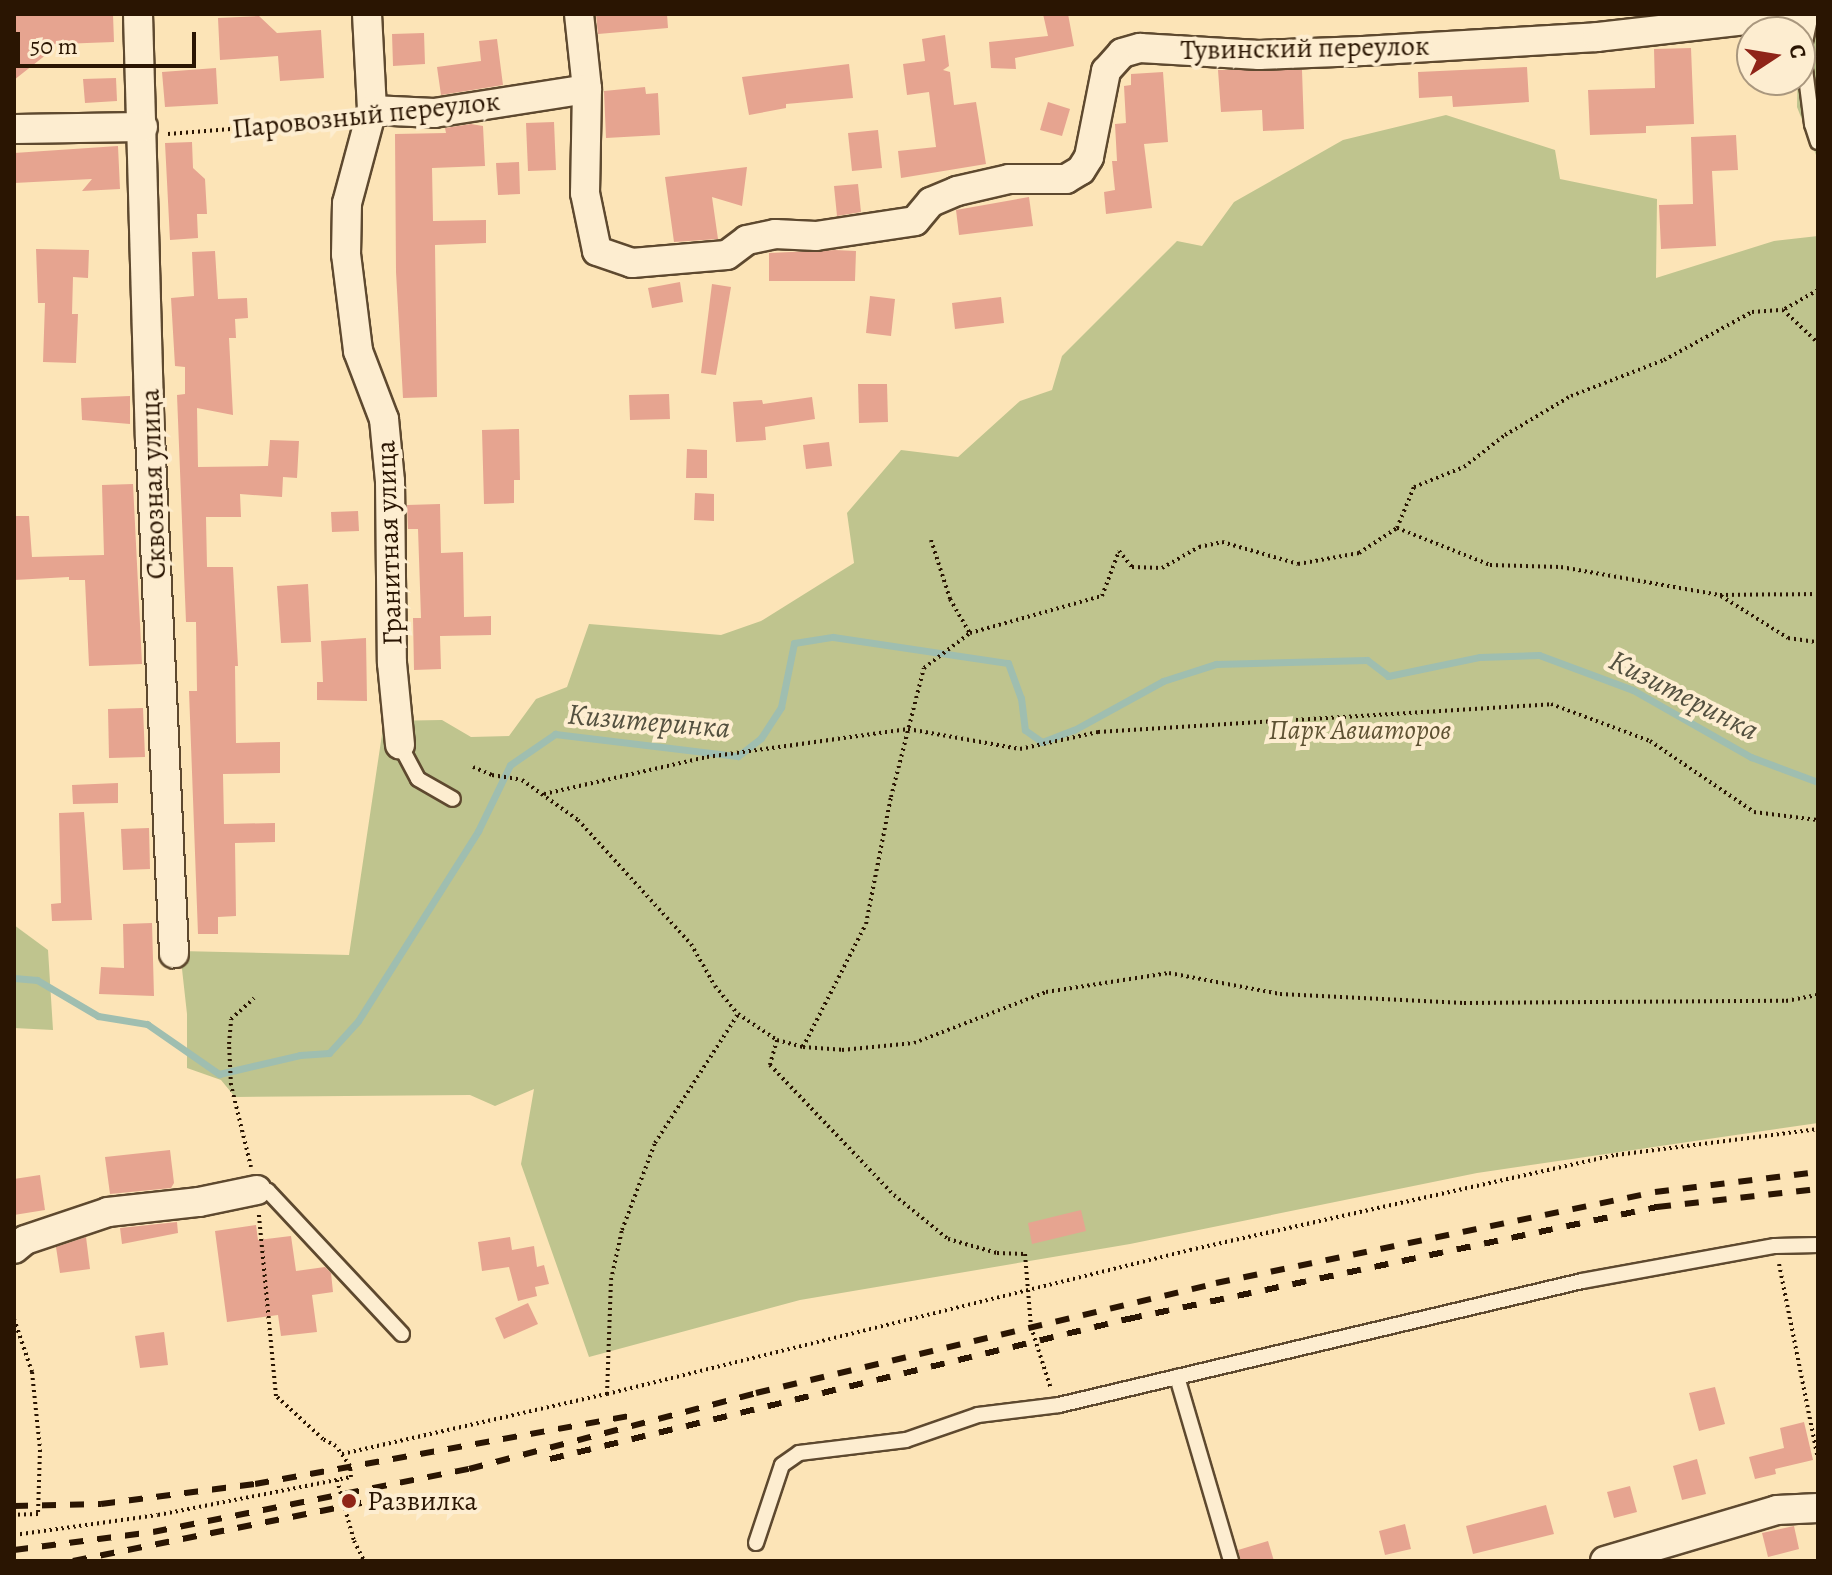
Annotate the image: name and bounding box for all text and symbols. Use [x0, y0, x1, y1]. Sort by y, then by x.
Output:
scale bar [20, 16, 200, 66]
north arrow [1736, 16, 1816, 96]
street label: Тувинский переулок [1180, 29, 1430, 67]
text: 50 m [30, 30, 78, 62]
text: С [1781, 42, 1814, 61]
street label: Паровозный переулок [230, 84, 502, 146]
street label: Сквозная улица [133, 388, 173, 580]
street label: Гранитная улица [369, 440, 409, 646]
water label: Кизитеринка [1603, 642, 1765, 748]
water label: Кизитеринка [566, 696, 732, 746]
park label: Парк Авиаторов [1269, 713, 1451, 747]
place label: Развилка [367, 1484, 477, 1518]
marker: Развилка [338, 1490, 360, 1512]

